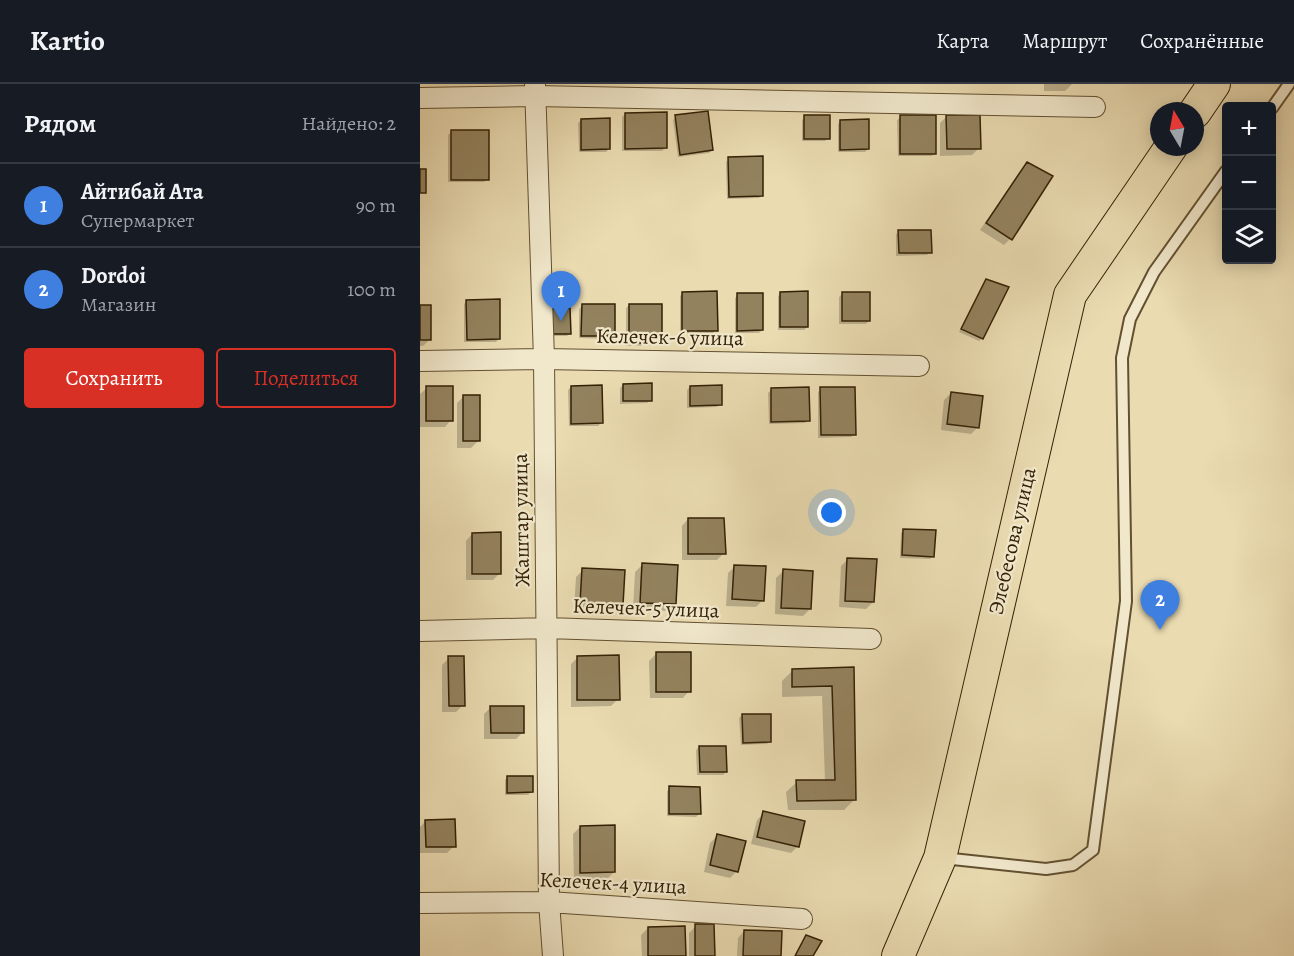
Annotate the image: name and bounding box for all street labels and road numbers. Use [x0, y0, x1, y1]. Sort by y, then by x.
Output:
street label: Келечек-6 улица [596, 322, 744, 352]
street label: Жаштар улица [506, 453, 536, 587]
street label: Элебесова улица [981, 464, 1043, 617]
street label: Келечек-5 улица [572, 591, 720, 625]
street label: Келечек-4 улица [539, 865, 688, 901]

